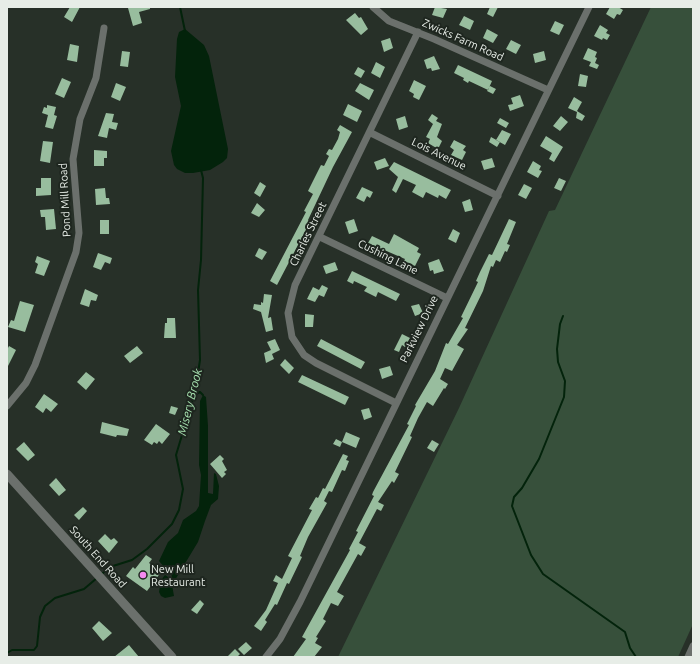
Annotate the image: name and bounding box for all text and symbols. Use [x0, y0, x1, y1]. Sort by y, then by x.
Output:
street label: Zwicks Farm Road [420, 16, 506, 64]
street label: Lois Avenue [410, 135, 468, 173]
street label: Pond Mill Road [56, 163, 74, 237]
street label: Charles Street [287, 200, 329, 268]
street label: Cushing Lane [356, 237, 420, 277]
street label: Parkview Drive [397, 293, 441, 365]
water label: Misery Brook [175, 367, 205, 437]
street label: South End Road [67, 523, 129, 591]
place label: New Mill Restaurant [151, 562, 205, 588]
marker: New Mill Restaurant [138, 570, 148, 580]

